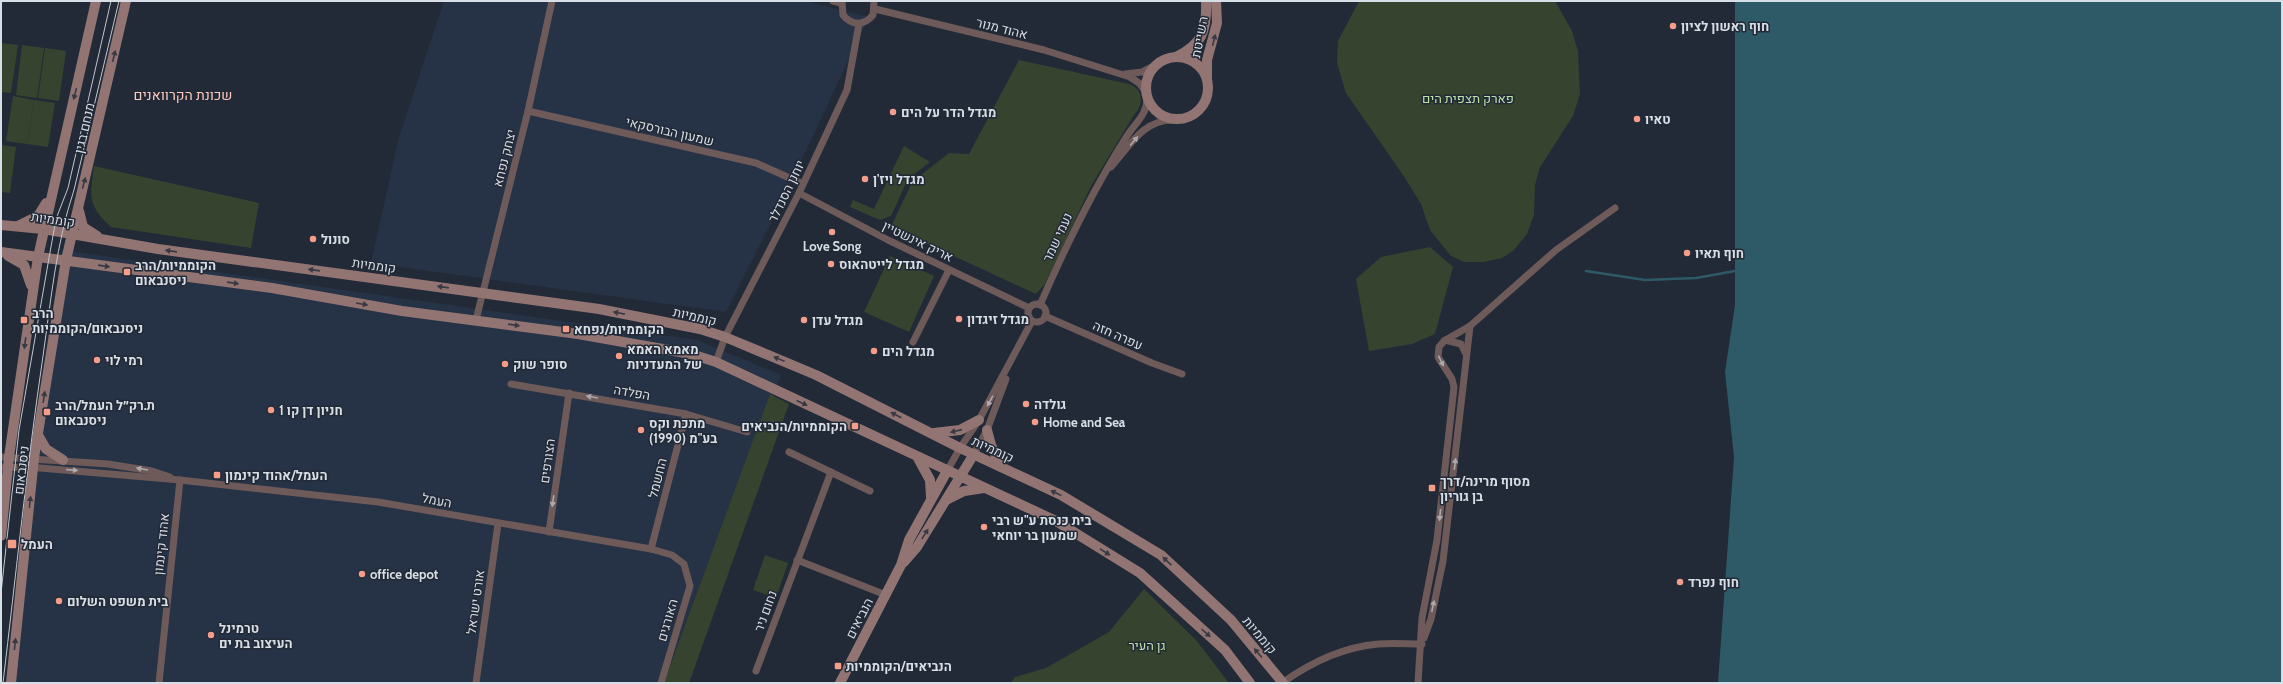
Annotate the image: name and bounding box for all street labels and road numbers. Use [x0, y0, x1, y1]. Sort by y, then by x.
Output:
street label: אהוד מנור [975, 14, 1029, 42]
street label: השייטת [1187, 15, 1211, 59]
street label: מנחם בגין [70, 101, 98, 155]
street label: שמעון הבורסקאי [624, 113, 716, 149]
street label: יצחק נפחא [489, 127, 519, 189]
street label: יוחנן הסנדלר [764, 157, 808, 225]
street label: קוממיות [30, 208, 76, 230]
street label: נעמי שמר [1039, 210, 1075, 264]
street label: אריק אינשטיין [880, 217, 956, 265]
street label: קוממיות [351, 254, 397, 276]
street label: קוממיות [672, 303, 718, 329]
street label: עפרה חזה [1091, 317, 1145, 353]
street label: הפלדה [612, 381, 652, 403]
street label: קוממיות [970, 432, 1016, 466]
street label: הצורפים [536, 437, 558, 485]
street label: ניסנבאום [10, 445, 32, 495]
street label: החשמל [644, 456, 670, 500]
street label: העמל [421, 489, 453, 511]
street label: אהוד קינמון [150, 512, 172, 576]
street label: אורט ישראל [463, 569, 487, 635]
street label: נחום ניר [750, 588, 780, 634]
street label: הנביאים [842, 595, 876, 641]
street label: האורגים [653, 597, 681, 643]
street label: קוממיות [1240, 613, 1280, 657]

